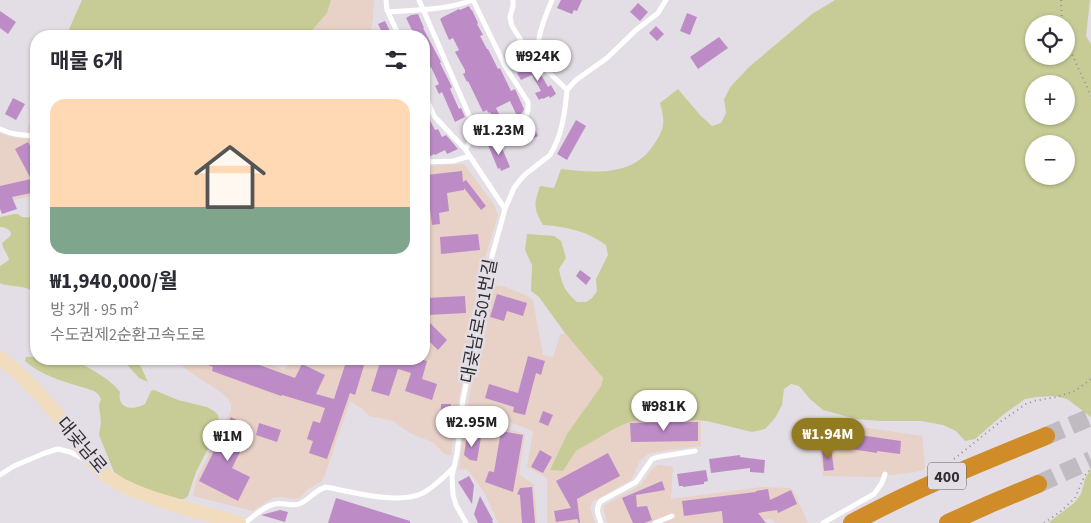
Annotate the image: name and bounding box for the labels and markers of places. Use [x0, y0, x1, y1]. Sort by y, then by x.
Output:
pin: ₩924K [503, 39, 573, 82]
pin: ₩1.23M [458, 114, 540, 156]
pin: ₩981K [629, 390, 699, 432]
pin: ₩2.95M [431, 406, 513, 448]
pin: ₩1.94M [787, 418, 869, 460]
pin: ₩1M [204, 420, 252, 462]

